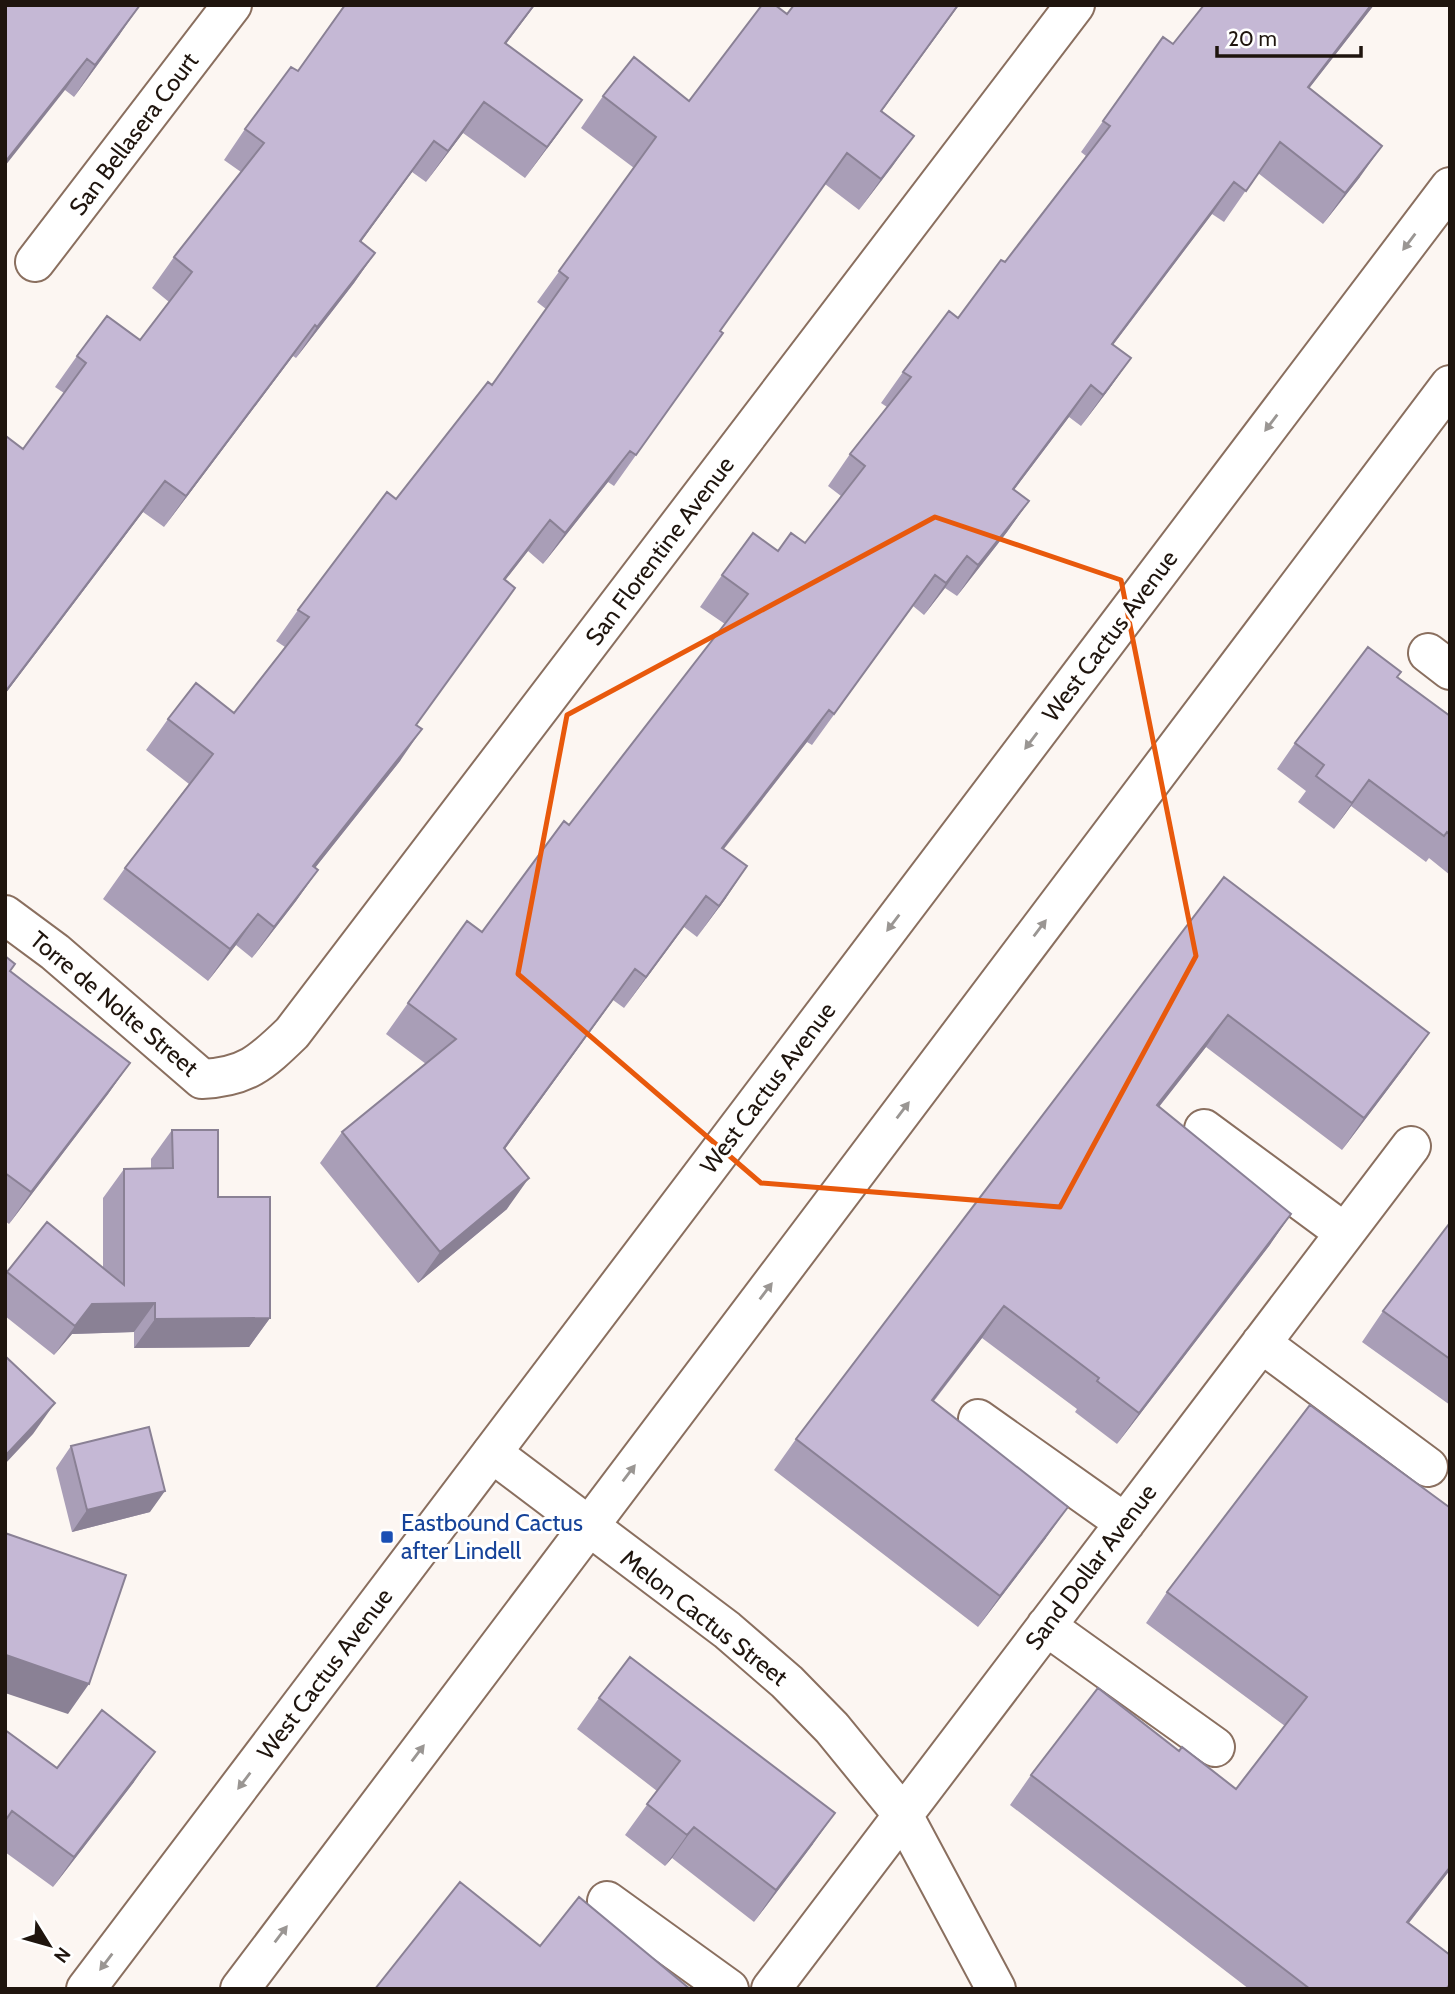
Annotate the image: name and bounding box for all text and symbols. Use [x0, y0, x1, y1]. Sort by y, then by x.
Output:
scale bar [1217, 14, 1360, 58]
text: 20 m [1228, 26, 1277, 51]
street label: San Bellasera Court [63, 47, 204, 221]
one-way arrow [1402, 233, 1416, 251]
one-way arrow [1265, 414, 1279, 432]
street label: San Florentine Avenue [579, 451, 740, 651]
street label: West Cactus Avenue [1036, 544, 1183, 727]
one-way arrow [1023, 732, 1038, 750]
one-way arrow [887, 914, 901, 932]
one-way arrow [1033, 919, 1047, 937]
street label: Torre de Nolte Street [24, 925, 204, 1082]
street label: West Cactus Avenue [694, 996, 841, 1179]
one-way arrow [896, 1101, 911, 1119]
one-way arrow [759, 1283, 774, 1301]
one-way arrow [622, 1464, 636, 1482]
street label: Sand Dollar Avenue [1019, 1478, 1162, 1655]
place label: Eastbound Cactus after Lindell [401, 1508, 583, 1565]
marker: Eastbound Cactus after Lindell [379, 1529, 395, 1545]
street label: Melon Cactus Street [615, 1543, 794, 1692]
street label: West Cactus Avenue [251, 1582, 398, 1765]
one-way arrow [411, 1744, 425, 1762]
one-way arrow [237, 1772, 251, 1790]
north arrow [14, 1910, 84, 1980]
one-way arrow [273, 1926, 288, 1944]
text: N [49, 1943, 75, 1967]
one-way arrow [99, 1953, 114, 1971]

